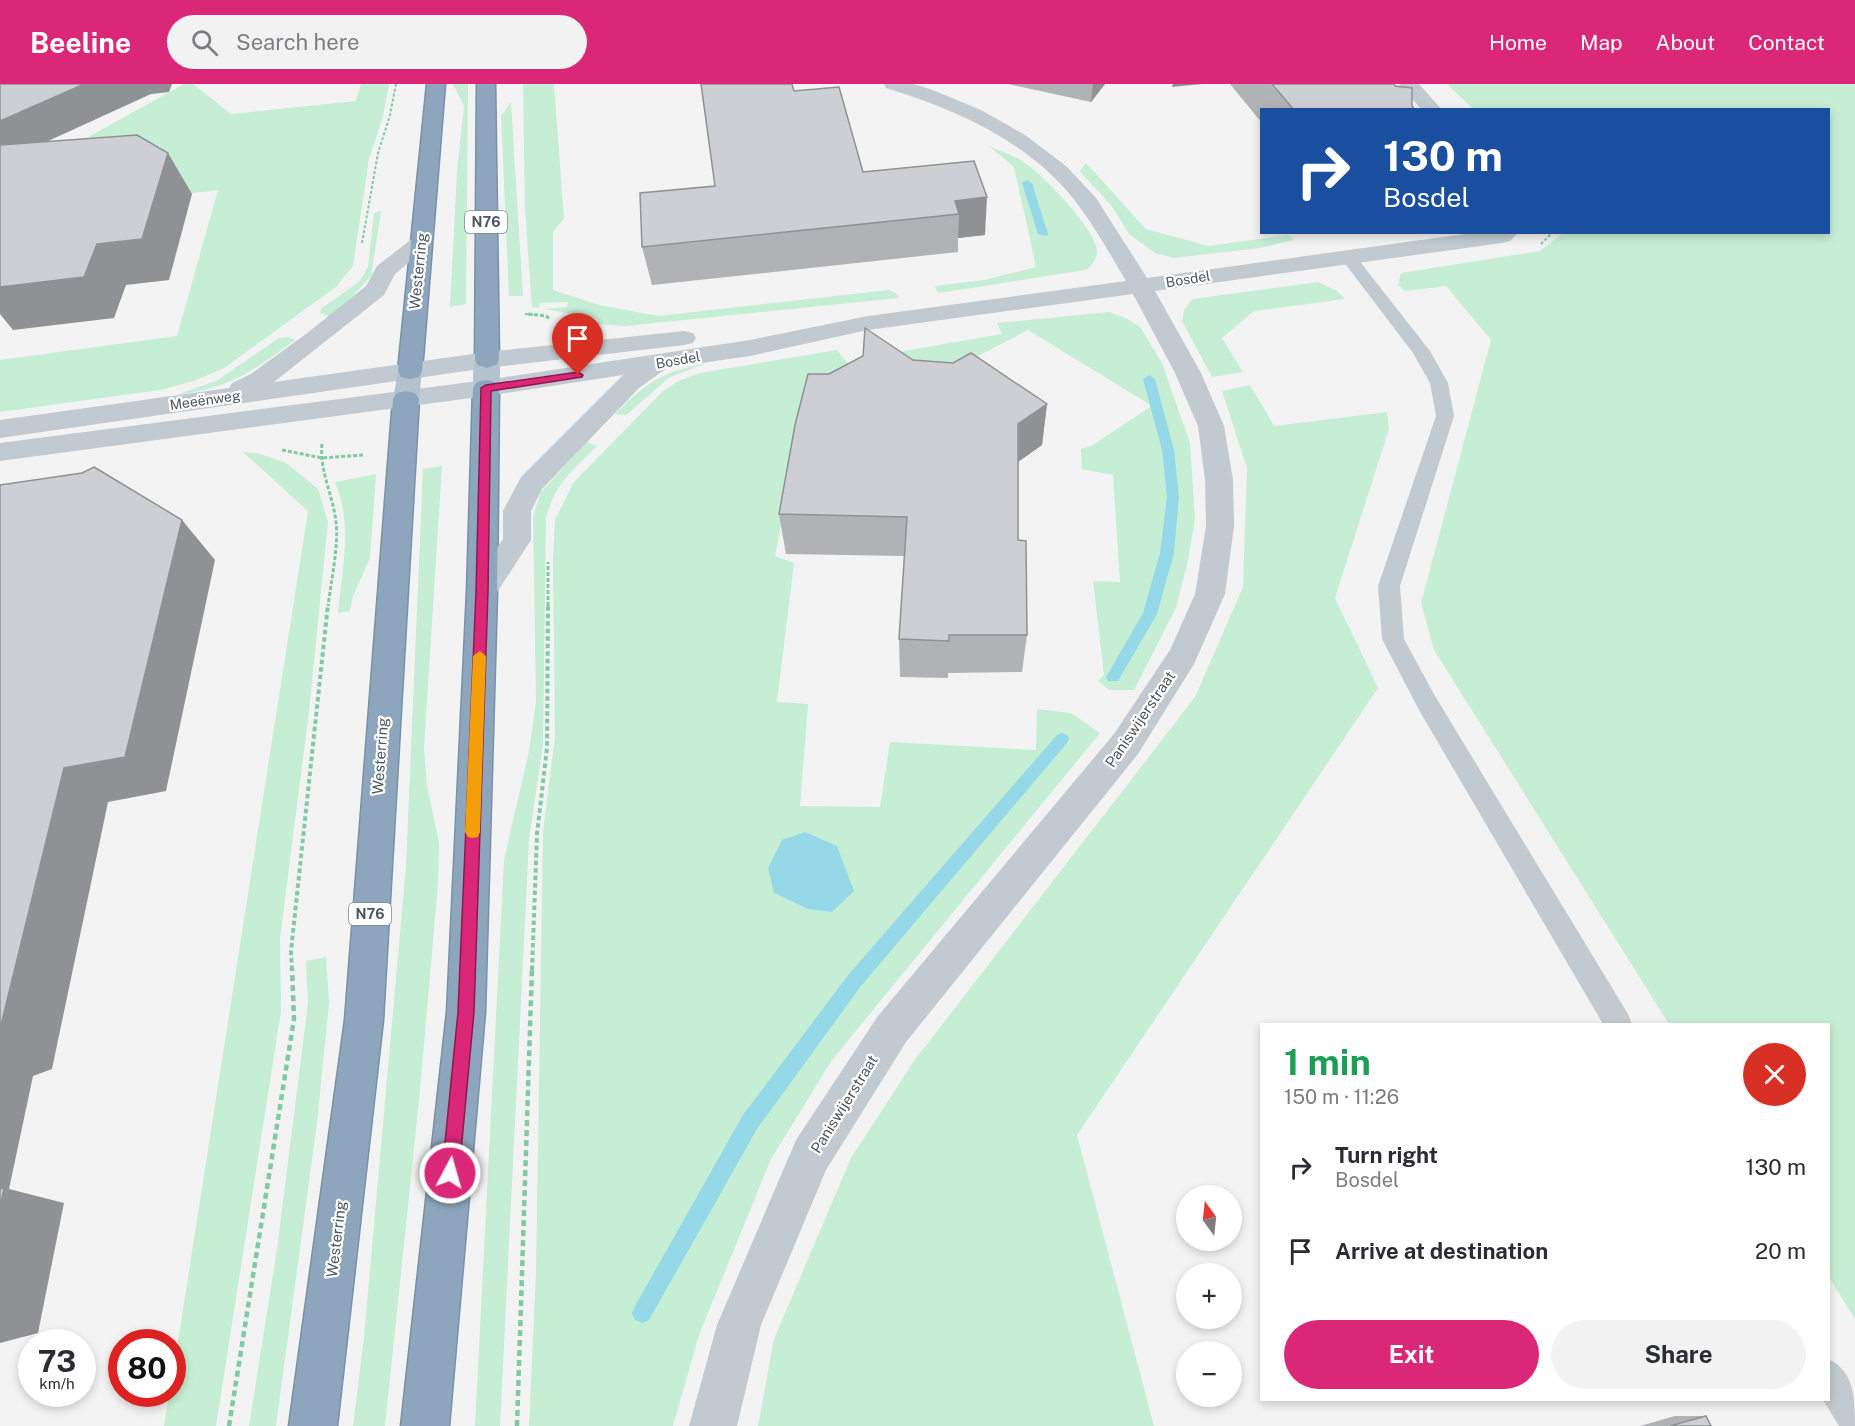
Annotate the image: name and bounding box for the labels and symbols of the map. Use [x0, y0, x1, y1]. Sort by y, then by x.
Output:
road number: N76 [465, 211, 507, 233]
street label: Westerring [406, 232, 430, 310]
street label: Bosdel [1165, 268, 1211, 290]
pin [552, 313, 603, 375]
street label: Bosdel [654, 348, 702, 372]
street label: Meeënweg [169, 387, 242, 413]
street label: Paniswijerstraat [1102, 668, 1179, 770]
street label: Westerring [369, 717, 391, 795]
road number: N76 [349, 903, 391, 925]
street label: Paniswijerstraat [807, 1052, 881, 1156]
position arrow [418, 1141, 482, 1205]
north arrow [1176, 1185, 1242, 1251]
street label: Westerring [323, 1200, 349, 1278]
speed limit sign: 80 [108, 1329, 186, 1407]

